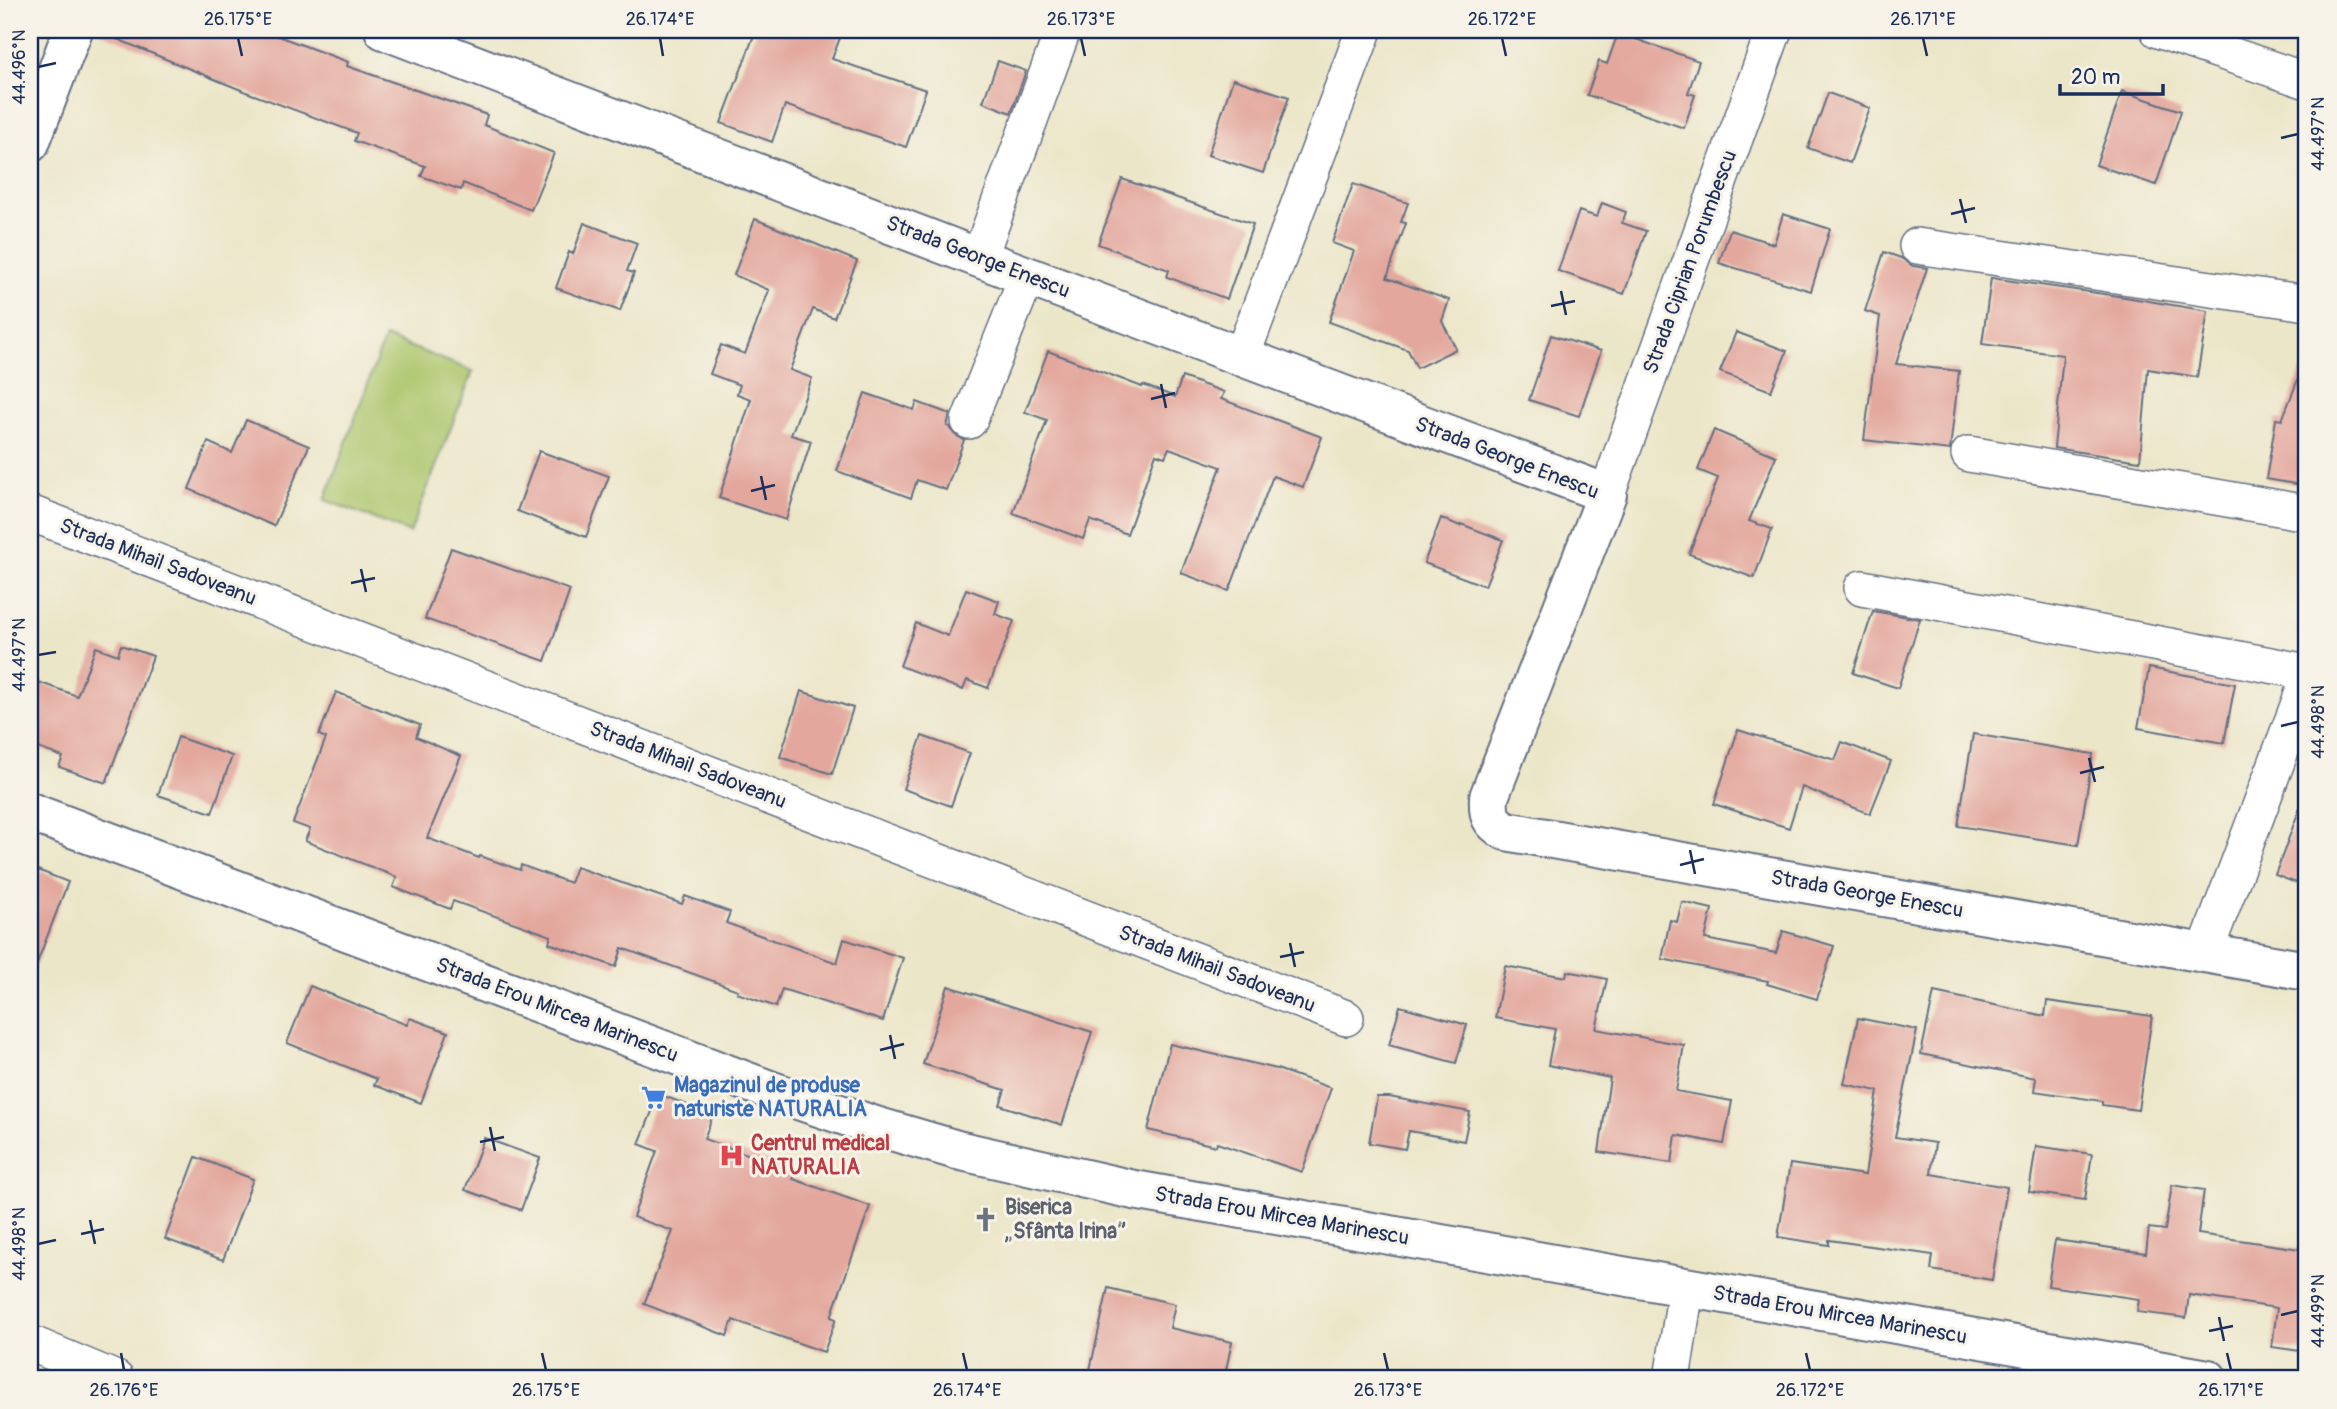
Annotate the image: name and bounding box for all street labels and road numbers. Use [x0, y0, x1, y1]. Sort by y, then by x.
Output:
street label: Strada Ciprian Porumbescu [1637, 146, 1743, 378]
street label: Strada George Enescu [882, 209, 1074, 305]
street label: Strada George Enescu [1411, 410, 1603, 506]
street label: Strada Mihail Sadoveanu [56, 512, 260, 612]
street label: Strada Mihail Sadoveanu [586, 715, 790, 815]
street label: Strada George Enescu [1769, 864, 1965, 924]
street label: Strada Mihail Sadoveanu [1115, 919, 1319, 1019]
street label: Strada Erou Mircea Marinescu [432, 951, 682, 1069]
street label: Strada Erou Mircea Marinescu [1153, 1180, 1411, 1252]
street label: Strada Erou Mircea Marinescu [1711, 1279, 1969, 1351]

